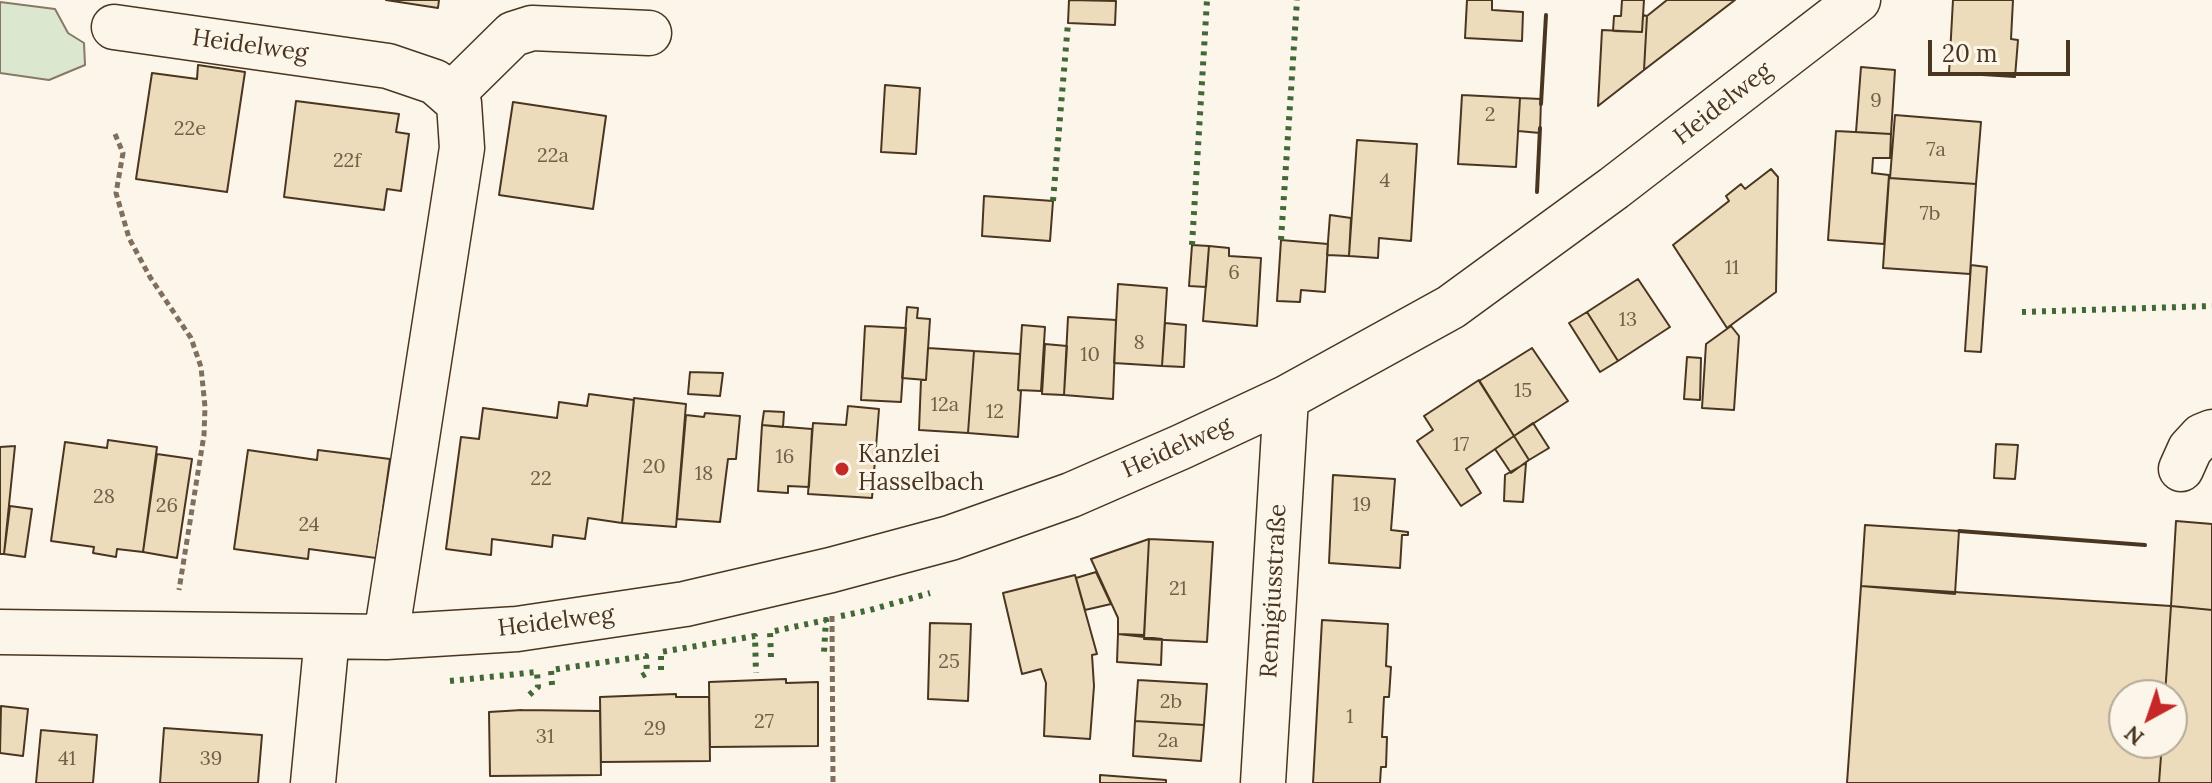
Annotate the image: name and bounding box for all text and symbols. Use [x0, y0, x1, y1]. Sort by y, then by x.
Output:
street label: Heidelweg [190, 24, 310, 68]
scale bar [1932, 24, 2074, 74]
text: 20 m [1942, 38, 1998, 69]
street label: Heidelweg [1668, 57, 1778, 151]
house number: 9 [1870, 89, 1882, 113]
house number: 2 [1485, 103, 1495, 127]
house number: 22e [174, 117, 206, 141]
house number: 7a [1926, 138, 1946, 162]
house number: 22a [537, 144, 569, 168]
house number: 22f [333, 149, 361, 173]
house number: 4 [1380, 169, 1390, 193]
house number: 7b [1920, 202, 1940, 226]
house number: 11 [1725, 256, 1739, 280]
house number: 6 [1228, 261, 1240, 285]
house number: 13 [1619, 308, 1637, 332]
house number: 8 [1133, 331, 1145, 355]
house number: 10 [1080, 343, 1100, 367]
house number: 15 [1514, 379, 1532, 403]
house number: 12a [931, 393, 959, 417]
house number: 12 [986, 400, 1004, 424]
street label: Heidelweg [1118, 411, 1236, 485]
house number: 17 [1453, 433, 1469, 457]
place label: Kanzlei Hasselbach [858, 441, 984, 497]
house number: 16 [776, 445, 794, 469]
house number: 20 [642, 455, 666, 479]
marker: Kanzlei Hasselbach [833, 460, 851, 478]
house number: 18 [695, 462, 713, 486]
house number: 22 [530, 467, 552, 491]
house number: 28 [93, 485, 115, 509]
house number: 19 [1353, 493, 1371, 517]
house number: 26 [156, 494, 178, 518]
street label: Remigiusstraße [1255, 503, 1293, 679]
house number: 24 [298, 513, 320, 537]
house number: 21 [1169, 577, 1187, 601]
street label: Heidelweg [496, 601, 616, 643]
house number: 25 [938, 650, 960, 674]
north arrow [2108, 679, 2188, 759]
house number: 2b [1160, 690, 1182, 714]
house number: 1 [1346, 705, 1354, 729]
house number: 27 [754, 710, 774, 734]
house number: 29 [644, 717, 666, 741]
text: N [2118, 720, 2149, 752]
house number: 31 [536, 725, 554, 749]
house number: 2a [1157, 729, 1179, 753]
house number: 41 [58, 747, 76, 771]
house number: 39 [200, 747, 222, 771]

